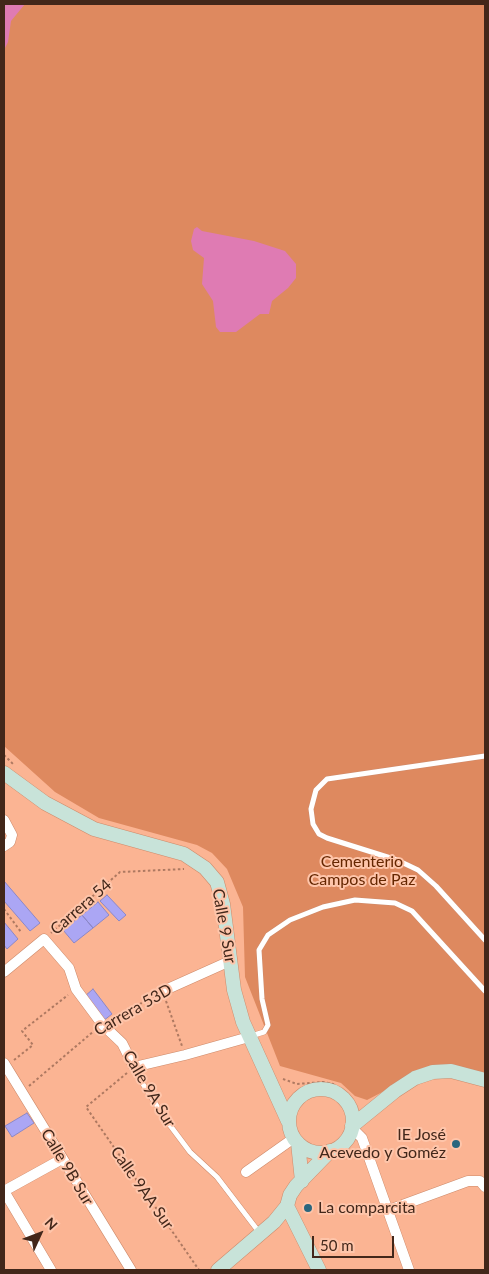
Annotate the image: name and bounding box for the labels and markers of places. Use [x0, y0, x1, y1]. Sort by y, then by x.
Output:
place label: IE José Acevedo y Goméz [319, 1125, 446, 1163]
marker: IE José Acevedo y Goméz [450, 1138, 462, 1150]
place label: La comparcita [318, 1198, 416, 1218]
marker: La comparcita [302, 1202, 314, 1214]

